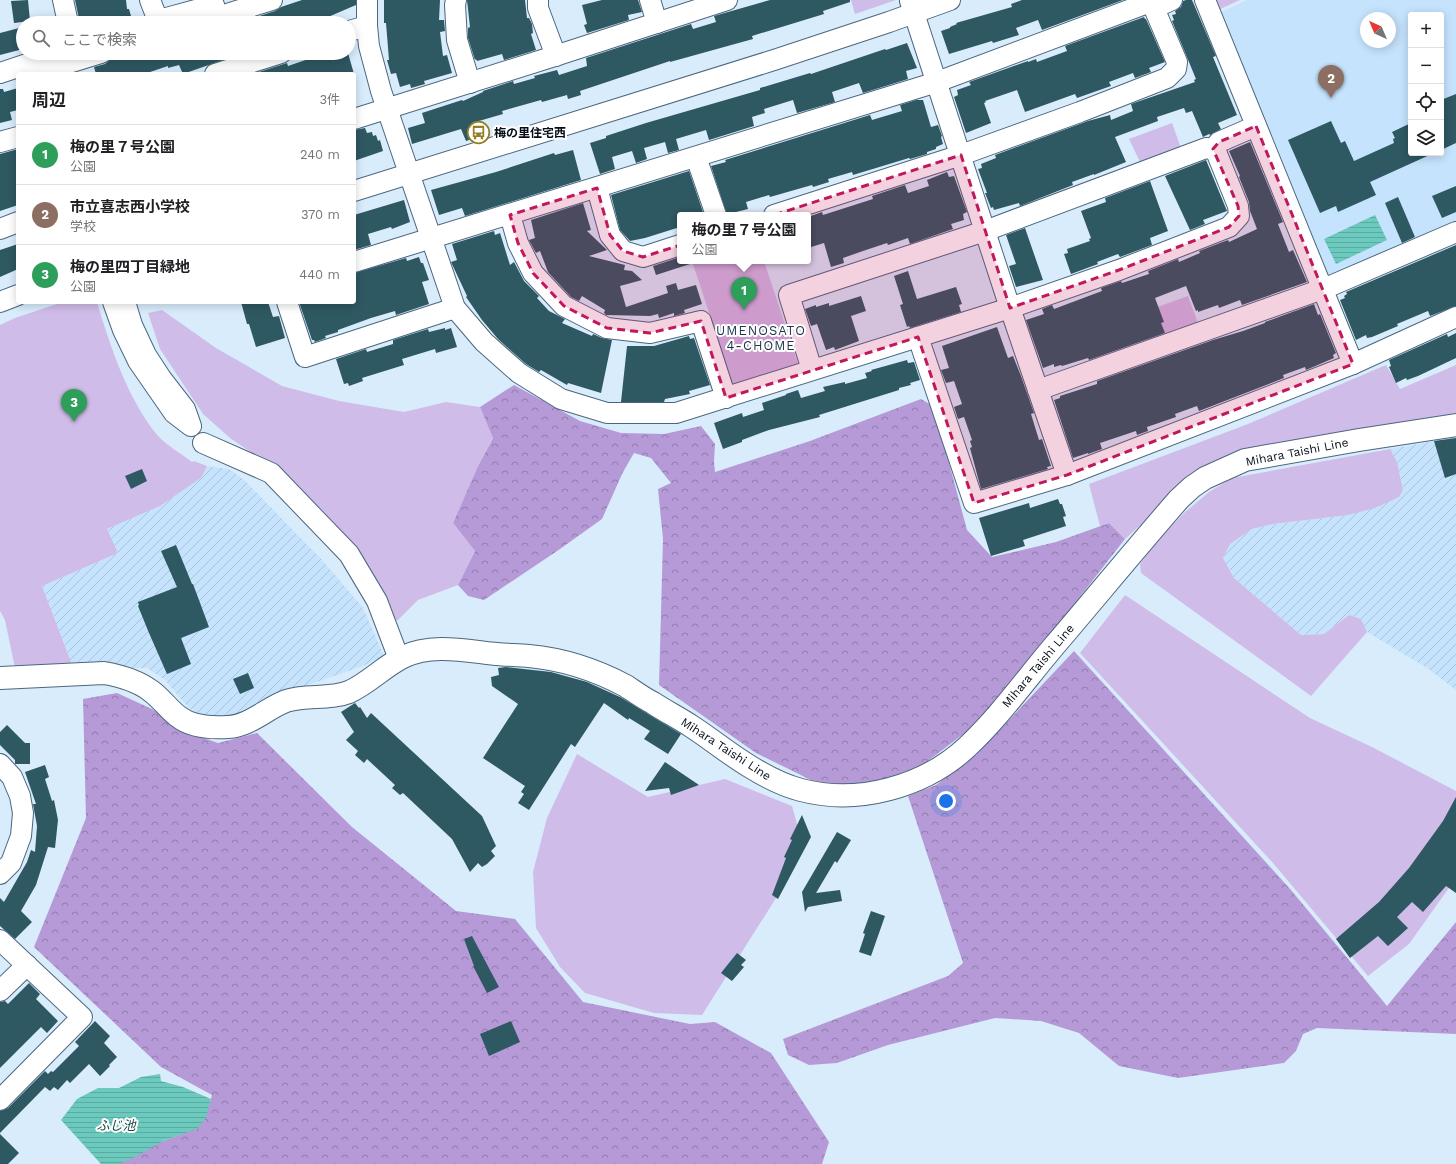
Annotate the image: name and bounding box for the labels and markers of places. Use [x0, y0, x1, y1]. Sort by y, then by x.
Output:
pin: 2 [1318, 65, 1344, 98]
bus stop icon: 梅の里住宅西 [466, 120, 492, 146]
place label: 梅の里住宅西 [494, 126, 566, 140]
pin: 1 [731, 277, 757, 310]
pin: 3 [61, 389, 87, 422]

